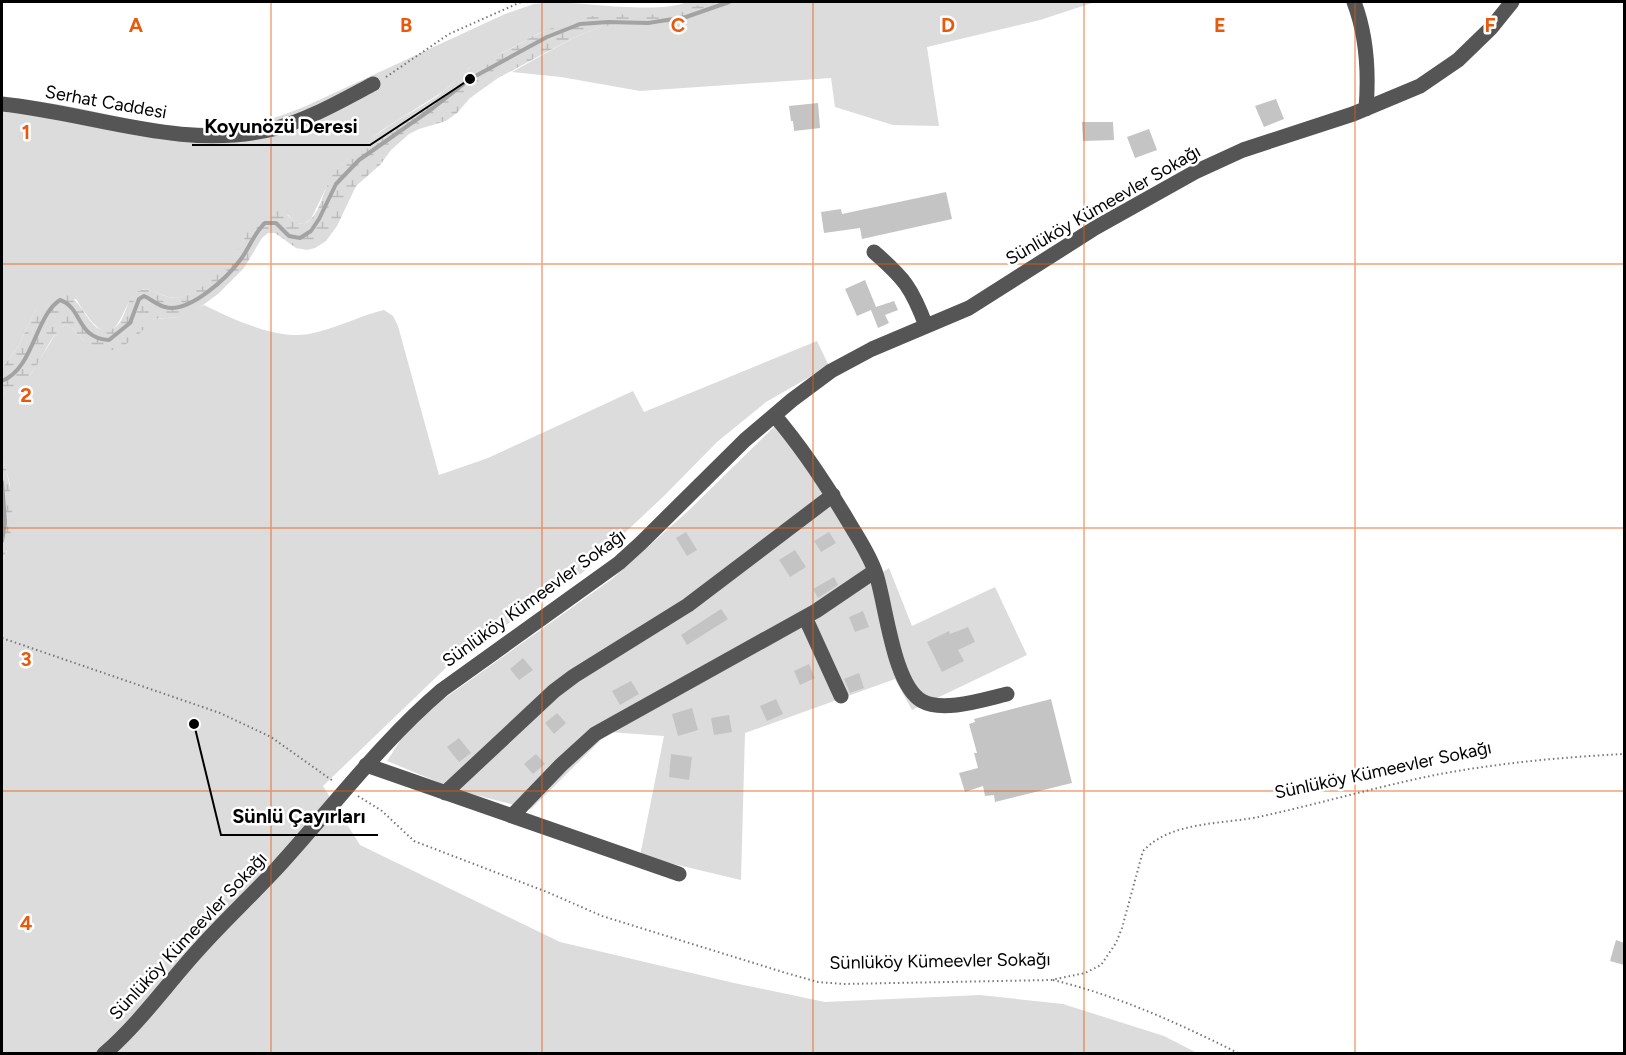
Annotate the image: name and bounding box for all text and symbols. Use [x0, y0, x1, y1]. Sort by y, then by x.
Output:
text: A [129, 13, 144, 37]
text: B [400, 13, 412, 37]
text: C [671, 13, 685, 37]
text: D [941, 13, 955, 37]
text: E [1214, 13, 1226, 37]
text: F [1484, 13, 1496, 37]
street label: Serhat Caddesi [43, 80, 169, 124]
callout: Koyunözü Deresi [192, 107, 370, 145]
text: Koyunözü Deresi [204, 114, 358, 138]
text: 1 [22, 120, 30, 144]
street label: Sünlüköy Kümeevler Sokağı [1002, 140, 1204, 270]
text: 2 [20, 383, 32, 407]
street label: Sünlüköy Kümeevler Sokağı [438, 524, 630, 672]
text: 3 [20, 647, 32, 671]
street label: Sünlüköy Kümeevler Sokağı [1273, 736, 1493, 804]
callout: Sünlü Çayırları [221, 797, 378, 835]
text: Sünlü Çayırları [232, 804, 366, 828]
street label: Sünlüköy Kümeevler Sokağı [105, 848, 271, 1024]
text: 4 [20, 911, 33, 935]
street label: Sünlüköy Kümeevler Sokağı [829, 948, 1051, 974]

